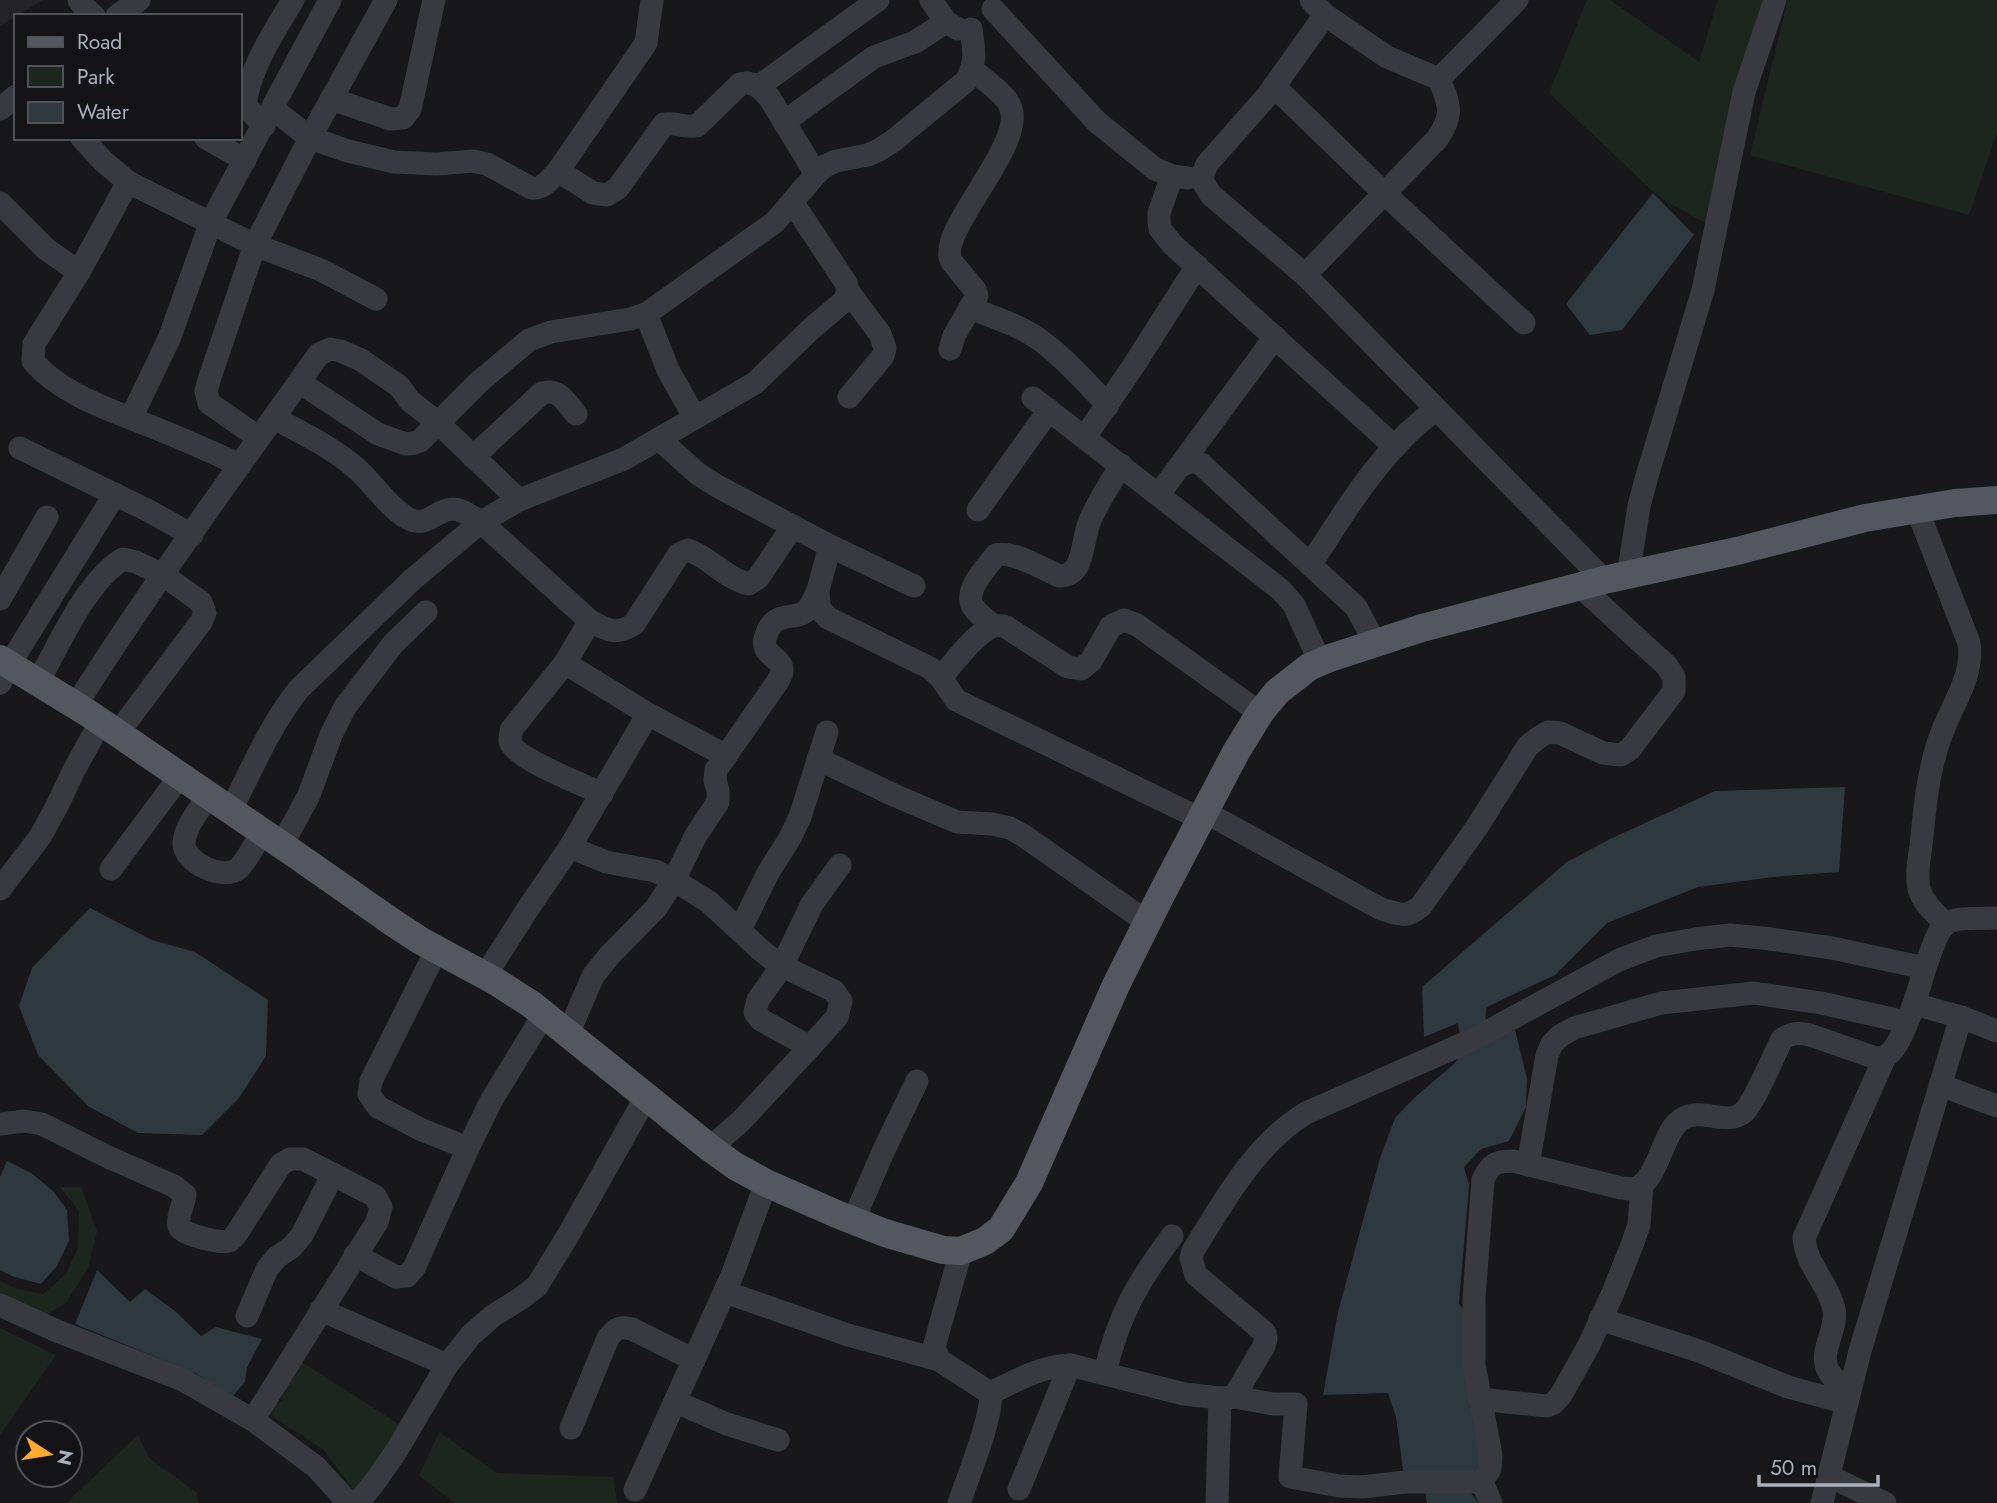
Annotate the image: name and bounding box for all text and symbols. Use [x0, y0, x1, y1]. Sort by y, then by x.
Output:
legend [14, 14, 242, 140]
text: Road [77, 27, 122, 57]
text: Park [77, 62, 115, 92]
text: Water [77, 97, 130, 127]
north arrow [14, 1419, 84, 1489]
scale bar [1759, 1444, 1878, 1488]
text: N [50, 1447, 80, 1468]
text: 50 m [1770, 1453, 1817, 1483]

